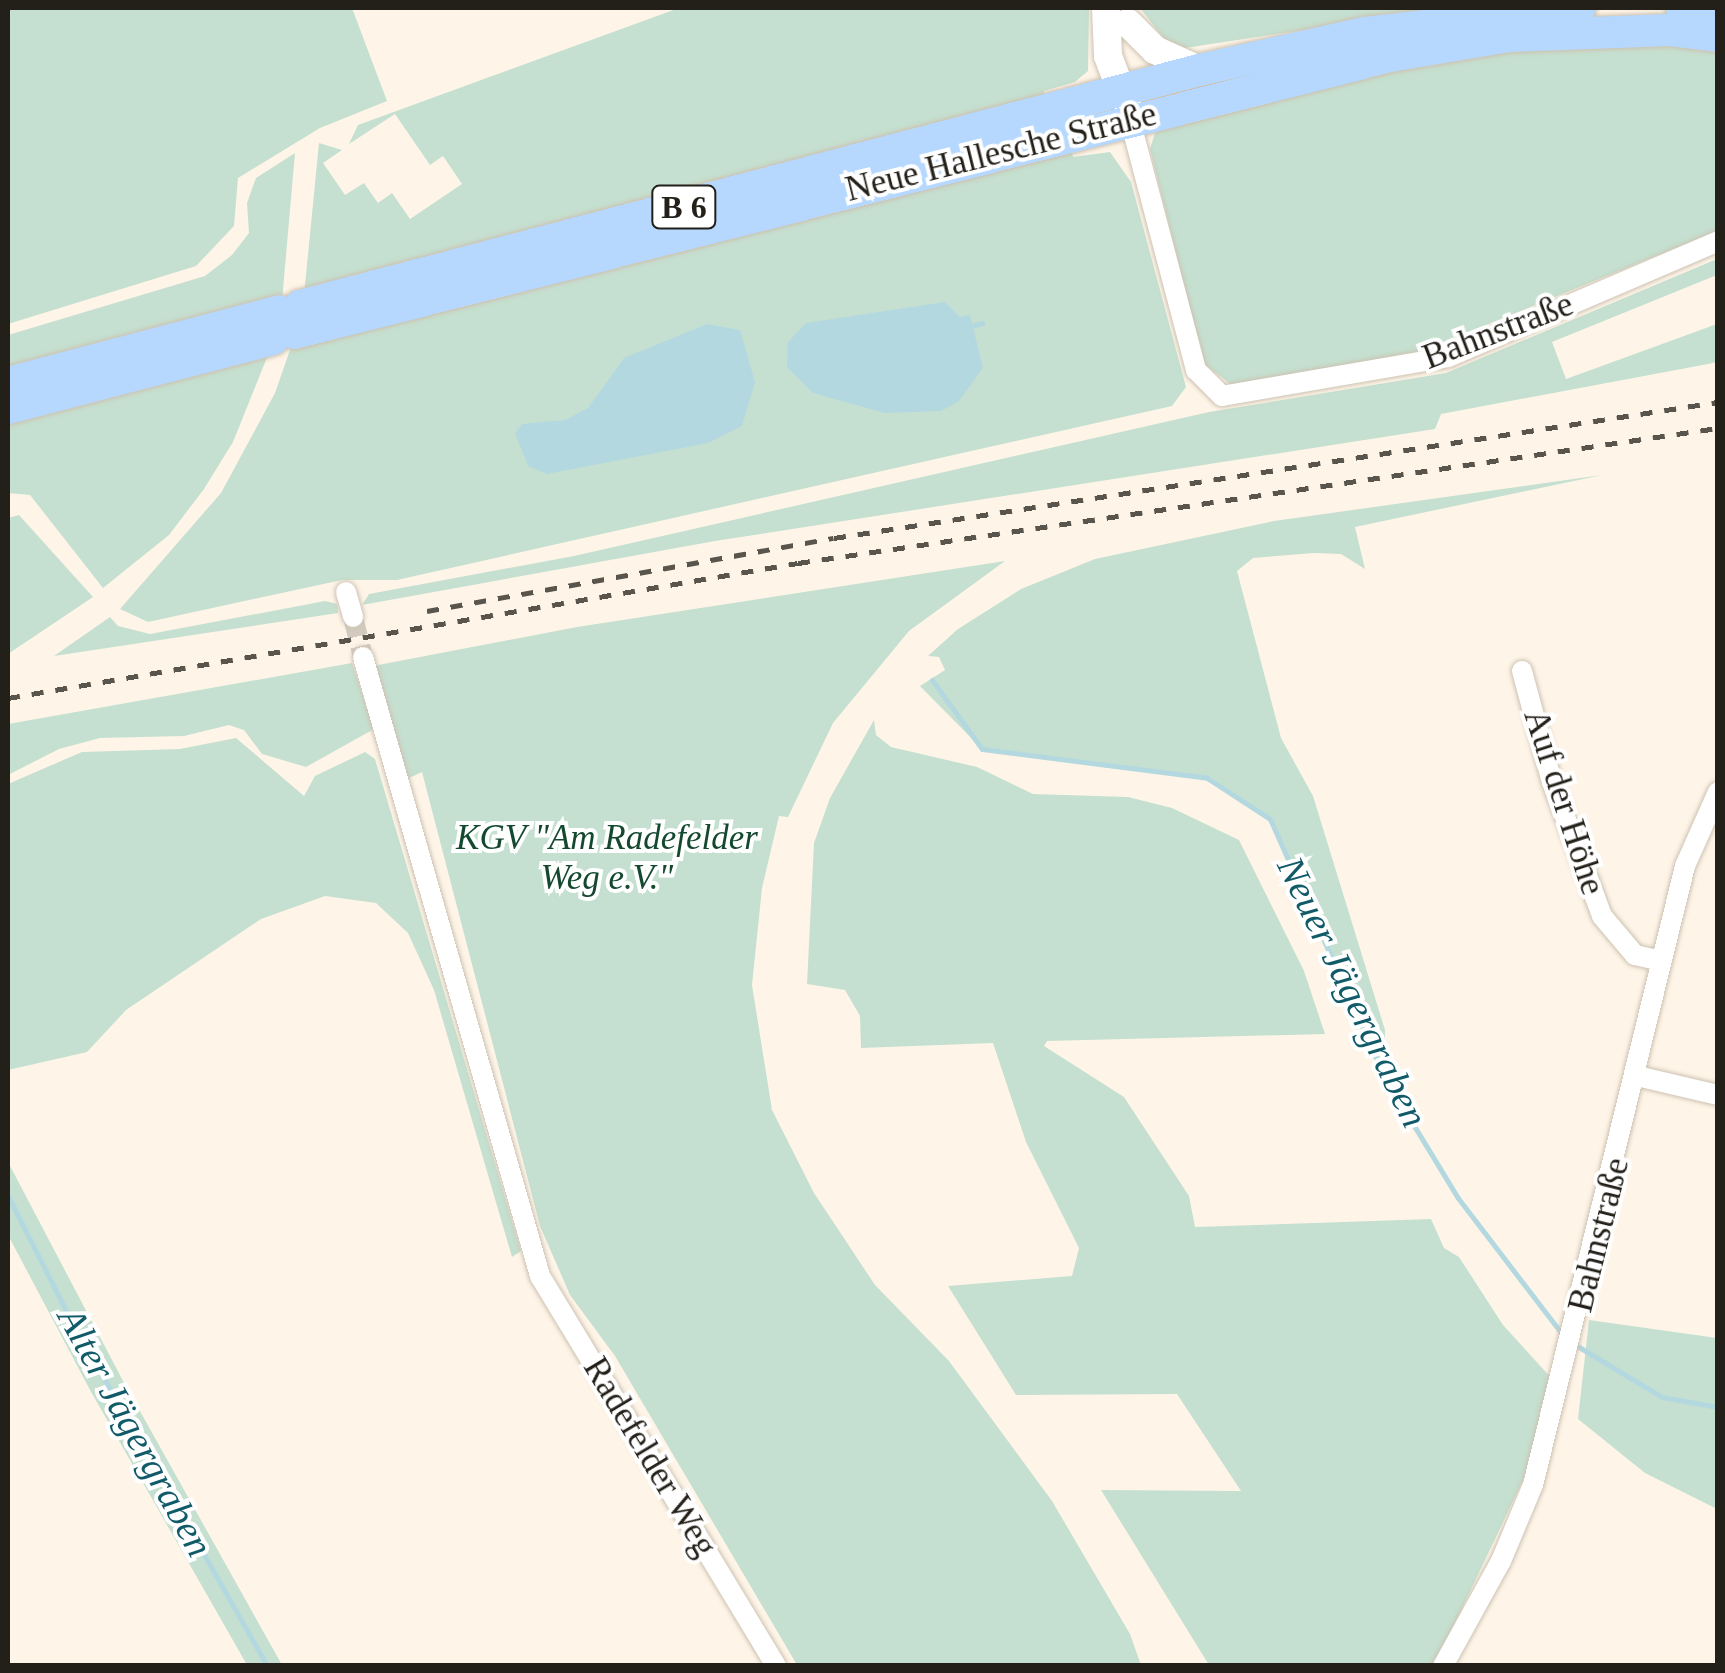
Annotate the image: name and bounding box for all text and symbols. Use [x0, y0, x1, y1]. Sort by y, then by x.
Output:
street label: Neue Hallesche Straße [841, 93, 1161, 211]
road number: B 6 [649, 180, 719, 234]
street label: Bahnstraße [1417, 283, 1579, 379]
street label: Auf der Höhe [1514, 704, 1614, 900]
park label: KGV "Am Radefelder Weg e.V." [456, 817, 758, 899]
water label: Neuer Jägergraben [1267, 849, 1437, 1135]
street label: Bahnstraße [1560, 1154, 1638, 1316]
water label: Alter Jägergraben [48, 1299, 222, 1565]
street label: Radefelder Weg [574, 1350, 726, 1564]

